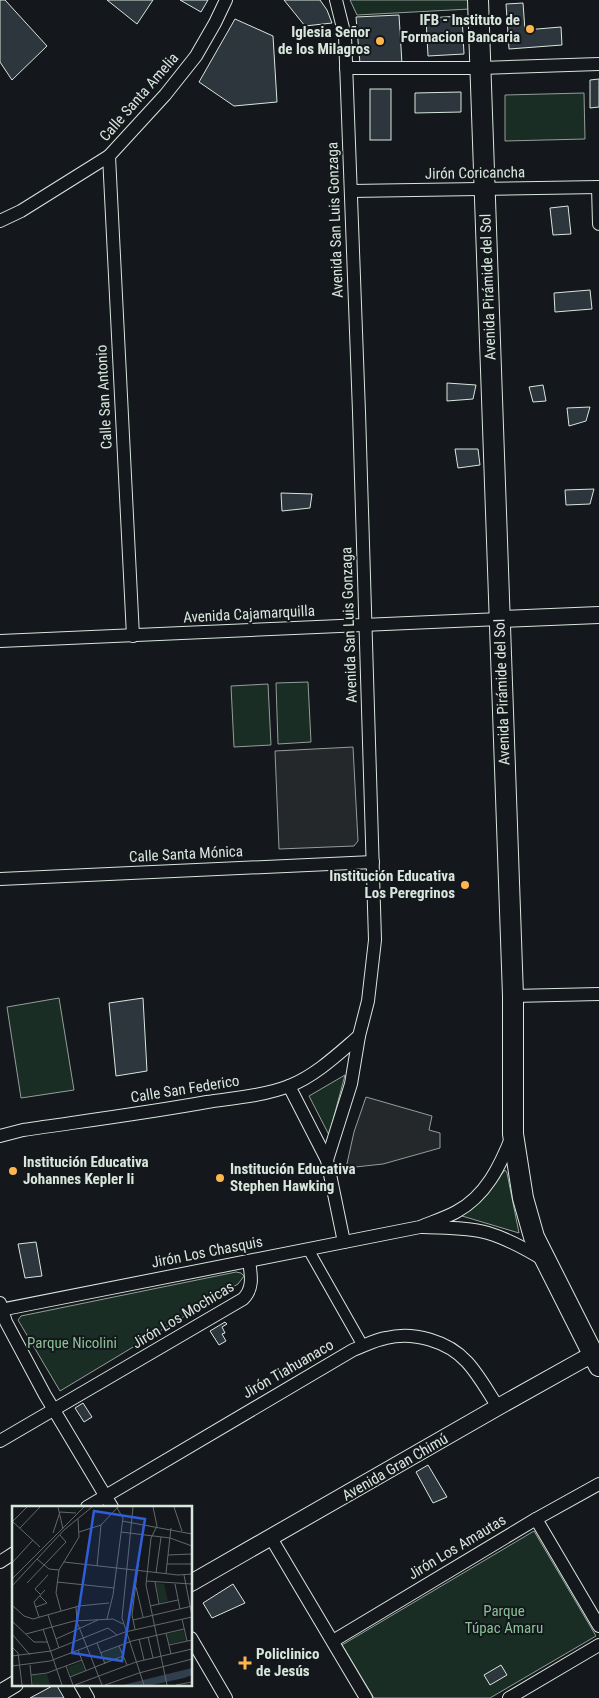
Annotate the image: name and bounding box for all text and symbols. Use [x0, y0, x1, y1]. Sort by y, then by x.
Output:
place label: IFB - Instituto de Formacion Bancaria [401, 11, 520, 46]
place label: Iglesia Señor de los Milagros [278, 23, 370, 58]
marker: IFB - Instituto de Formacion Bancaria [524, 23, 536, 35]
marker: Iglesia Señor de los Milagros [374, 35, 386, 47]
street label: Calle Santa Amelia [96, 49, 182, 145]
street label: Avenida San Luis Gonzaga [323, 142, 347, 298]
street label: Jirón Coricancha [425, 163, 525, 183]
street label: Avenida Pirámide del Sol [476, 214, 500, 360]
street label: Calle San Antonio [92, 344, 116, 450]
street label: Avenida San Luis Gonzaga [337, 547, 361, 703]
street label: Avenida Cajamarquilla [183, 602, 315, 626]
street label: Avenida Pirámide del Sol [490, 619, 514, 765]
street label: Calle Santa Mónica [129, 842, 243, 866]
place label: Institución Educativa Los Peregrinos [329, 867, 455, 902]
marker: Institución Educativa Los Peregrinos [459, 879, 471, 891]
street label: Calle San Federico [129, 1072, 241, 1106]
place label: Institución Educativa Johannes Kepler Ii [23, 1153, 149, 1188]
place label: Institución Educativa Stephen Hawking [230, 1160, 356, 1195]
marker: Institución Educativa Johannes Kepler Ii [7, 1165, 19, 1177]
marker: Institución Educativa Stephen Hawking [214, 1172, 226, 1184]
street label: Jirón Los Chasquis [150, 1232, 264, 1272]
street label: Jirón Los Mochicas [129, 1277, 237, 1353]
park label: Parque Nicolini [27, 1334, 117, 1352]
street label: Jirón Tiahuanaco [239, 1336, 337, 1402]
street label: Avenida Gran Chimú [339, 1429, 451, 1505]
inset map [12, 1506, 192, 1686]
street label: Jirón Los Amautas [405, 1511, 509, 1583]
park label: Parque Túpac Amaru [465, 1602, 543, 1637]
place label: Policlinico de Jesús [256, 1645, 319, 1680]
marker: Policlinico de Jesús [238, 1656, 252, 1670]

